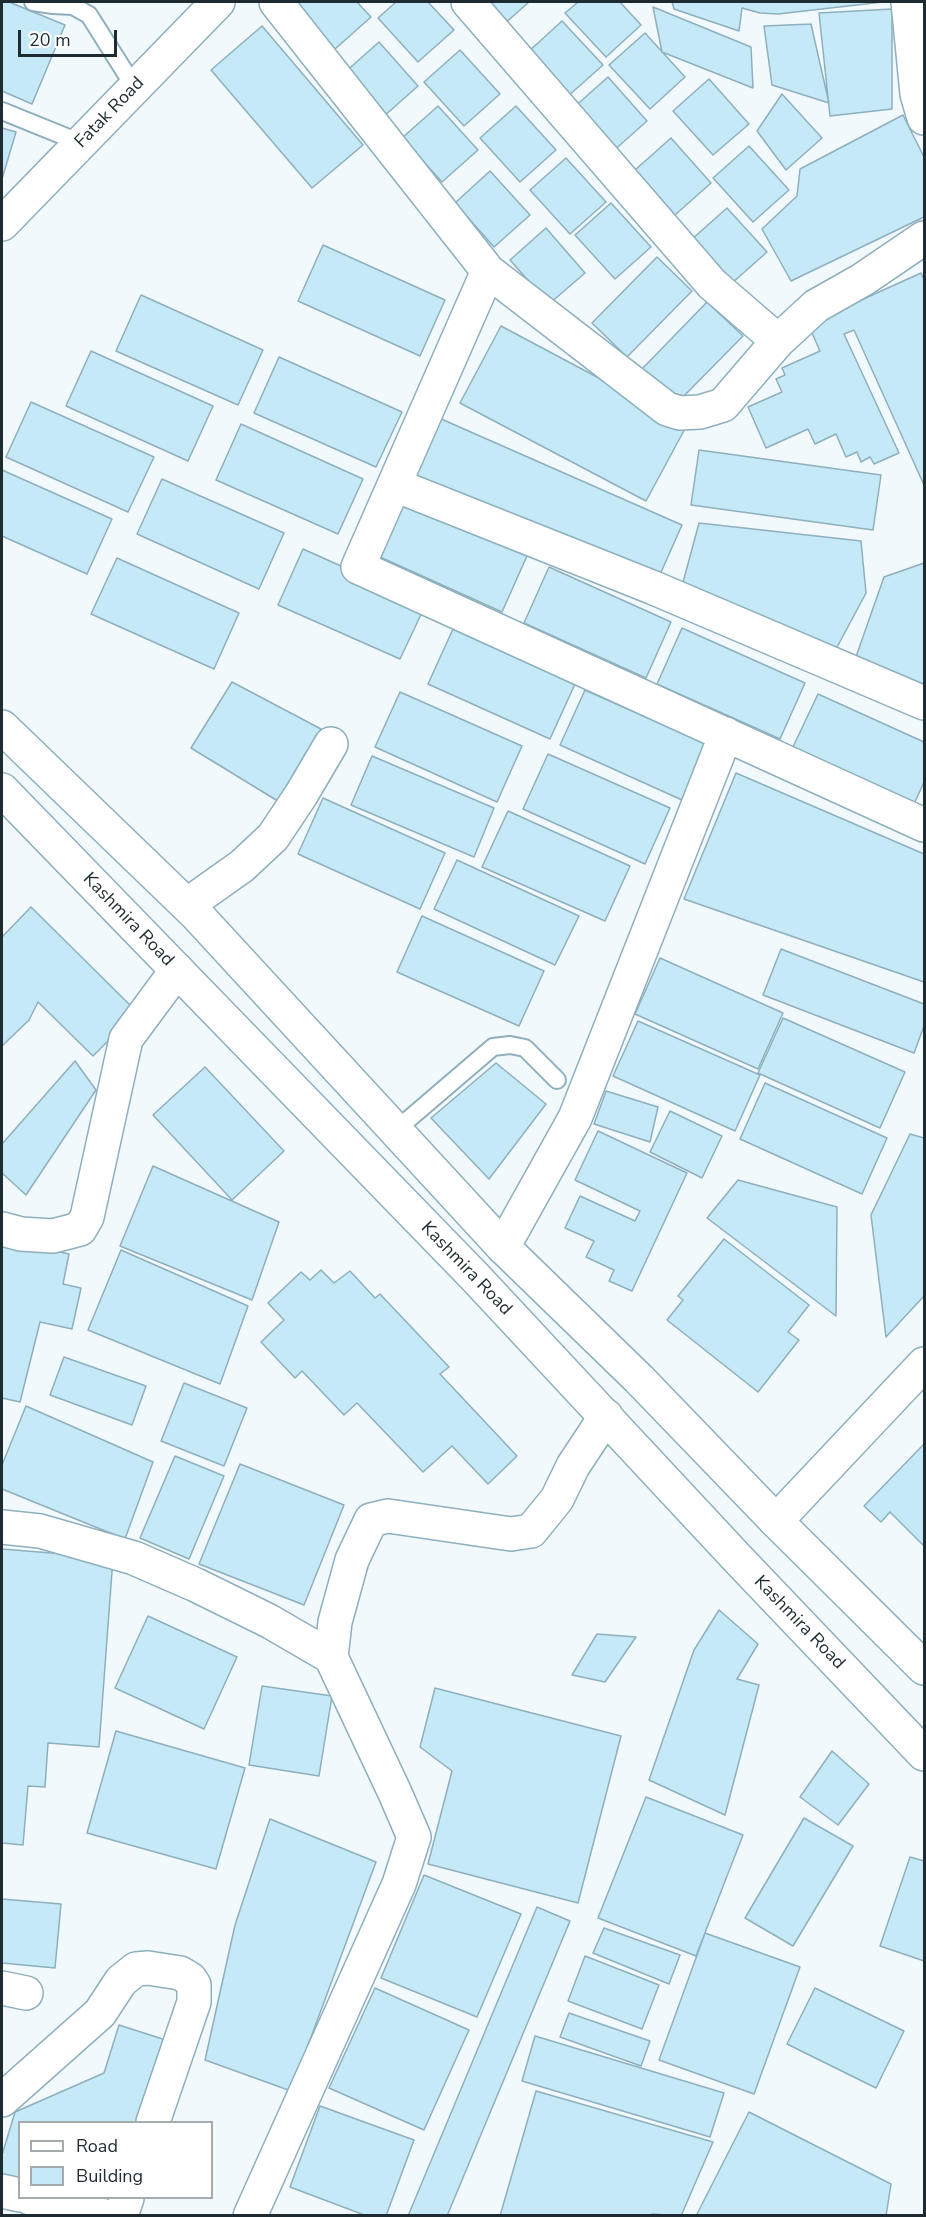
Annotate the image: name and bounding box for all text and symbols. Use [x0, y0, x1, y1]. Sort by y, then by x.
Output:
scale bar [21, 18, 120, 56]
text: 20 m [29, 28, 71, 52]
street label: Fatak Road [71, 73, 149, 153]
street label: Kashmira Road [78, 869, 178, 971]
street label: Kashmira Road [416, 1218, 516, 1320]
street label: Kashmira Road [749, 1572, 849, 1674]
legend [18, 2121, 213, 2199]
text: Road [76, 2134, 118, 2158]
text: Building [76, 2164, 143, 2188]

